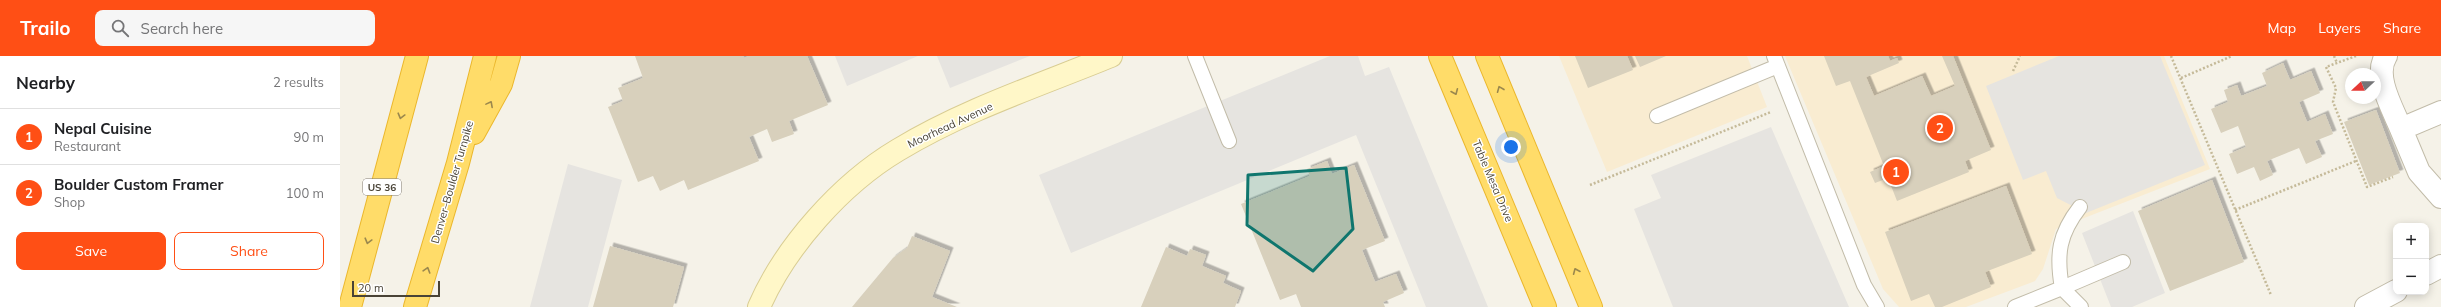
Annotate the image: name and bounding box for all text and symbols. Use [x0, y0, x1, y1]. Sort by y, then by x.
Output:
search box [95, 10, 375, 46]
text: Trailo [20, 16, 71, 40]
icon: search [109, 17, 131, 39]
text: Search here [141, 19, 223, 38]
text: Map [2267, 19, 2296, 37]
text: Layers [2318, 19, 2361, 37]
text: Share [2383, 19, 2421, 37]
north arrow [2345, 68, 2381, 104]
text: Nearby [16, 72, 75, 93]
text: 2 results [273, 74, 324, 90]
one-way arrow [1497, 86, 1505, 94]
one-way arrow [1450, 88, 1458, 95]
street label: Moorhead Avenue [905, 99, 995, 151]
one-way arrow [486, 100, 493, 108]
one-way arrow [398, 112, 406, 119]
pin: 2 [1927, 113, 1953, 143]
text: Nepal Cuisine [54, 119, 152, 138]
street label: Denver–Boulder Turnpike [428, 119, 476, 245]
text: 1 [25, 129, 33, 145]
text: 90 m [294, 129, 324, 145]
your location [1501, 137, 1521, 157]
text: Restaurant [54, 138, 121, 154]
street label: Table Mesa Drive [1469, 138, 1517, 224]
pin: 1 [1883, 157, 1909, 187]
text: Boulder Custom Framer [54, 175, 223, 194]
road number: US 36 [363, 179, 401, 195]
text: 2 [25, 185, 33, 201]
text: 100 m [286, 185, 324, 201]
text: Shop [54, 194, 85, 210]
map controls [2393, 223, 2429, 295]
button: + [2393, 223, 2429, 259]
button: Save [16, 232, 166, 270]
button: Share [174, 232, 324, 270]
one-way arrow [364, 238, 372, 244]
button: − [2393, 259, 2429, 295]
one-way arrow [422, 266, 431, 273]
one-way arrow [1573, 268, 1581, 276]
scale bar [352, 279, 440, 298]
text: 20 m [358, 281, 384, 295]

